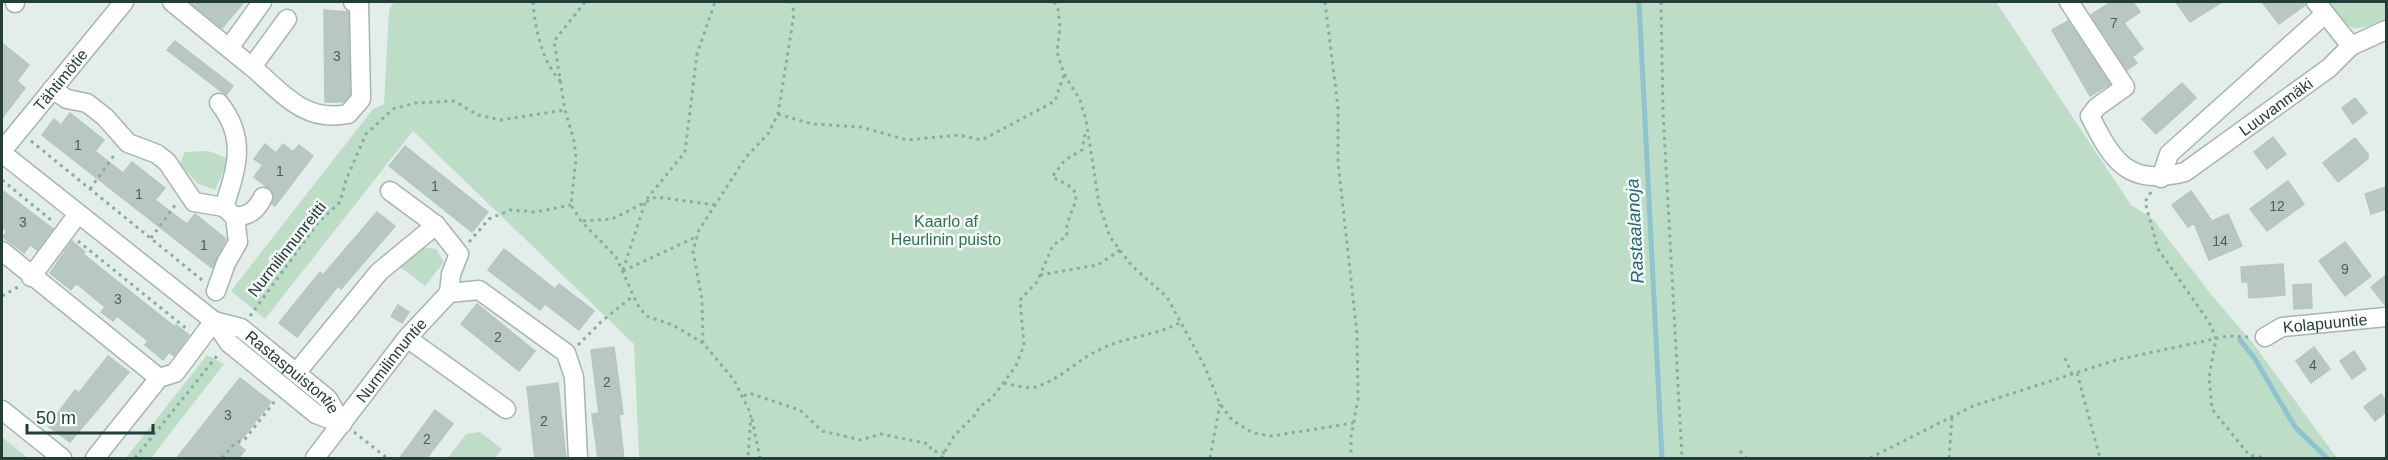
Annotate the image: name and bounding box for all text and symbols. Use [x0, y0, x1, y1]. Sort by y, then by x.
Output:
house number: 7 [2110, 15, 2118, 31]
street label: Tähtimötie [30, 45, 91, 114]
house number: 3 [333, 48, 341, 64]
street label: Luuvanmäki [2236, 74, 2316, 139]
house number: 1 [74, 137, 82, 153]
house number: 1 [276, 163, 284, 179]
house number: 1 [431, 178, 439, 194]
water label: Rastaalanoja [1622, 178, 1648, 284]
house number: 1 [135, 186, 143, 202]
street label: Nurmilinnunreitti [245, 198, 329, 300]
house number: 12 [2269, 198, 2285, 214]
park label: Kaarlo af Heurlinin puisto [891, 213, 1001, 248]
house number: 3 [19, 214, 27, 230]
house number: 14 [2212, 233, 2228, 249]
house number: 1 [200, 237, 208, 253]
house number: 9 [2341, 261, 2349, 277]
house number: 3 [114, 291, 122, 307]
street label: Kolapuuntie [2282, 310, 2368, 335]
street label: Nurmilinnuntie [353, 315, 430, 405]
street label: Rastaspuistontie [243, 327, 343, 416]
house number: 2 [494, 329, 502, 345]
house number: 4 [2309, 357, 2317, 373]
house number: 2 [603, 374, 611, 390]
scale bar [27, 397, 153, 435]
house number: 3 [224, 407, 232, 423]
text: 50 m [36, 408, 76, 428]
house number: 2 [540, 413, 548, 429]
house number: 2 [423, 431, 431, 447]

